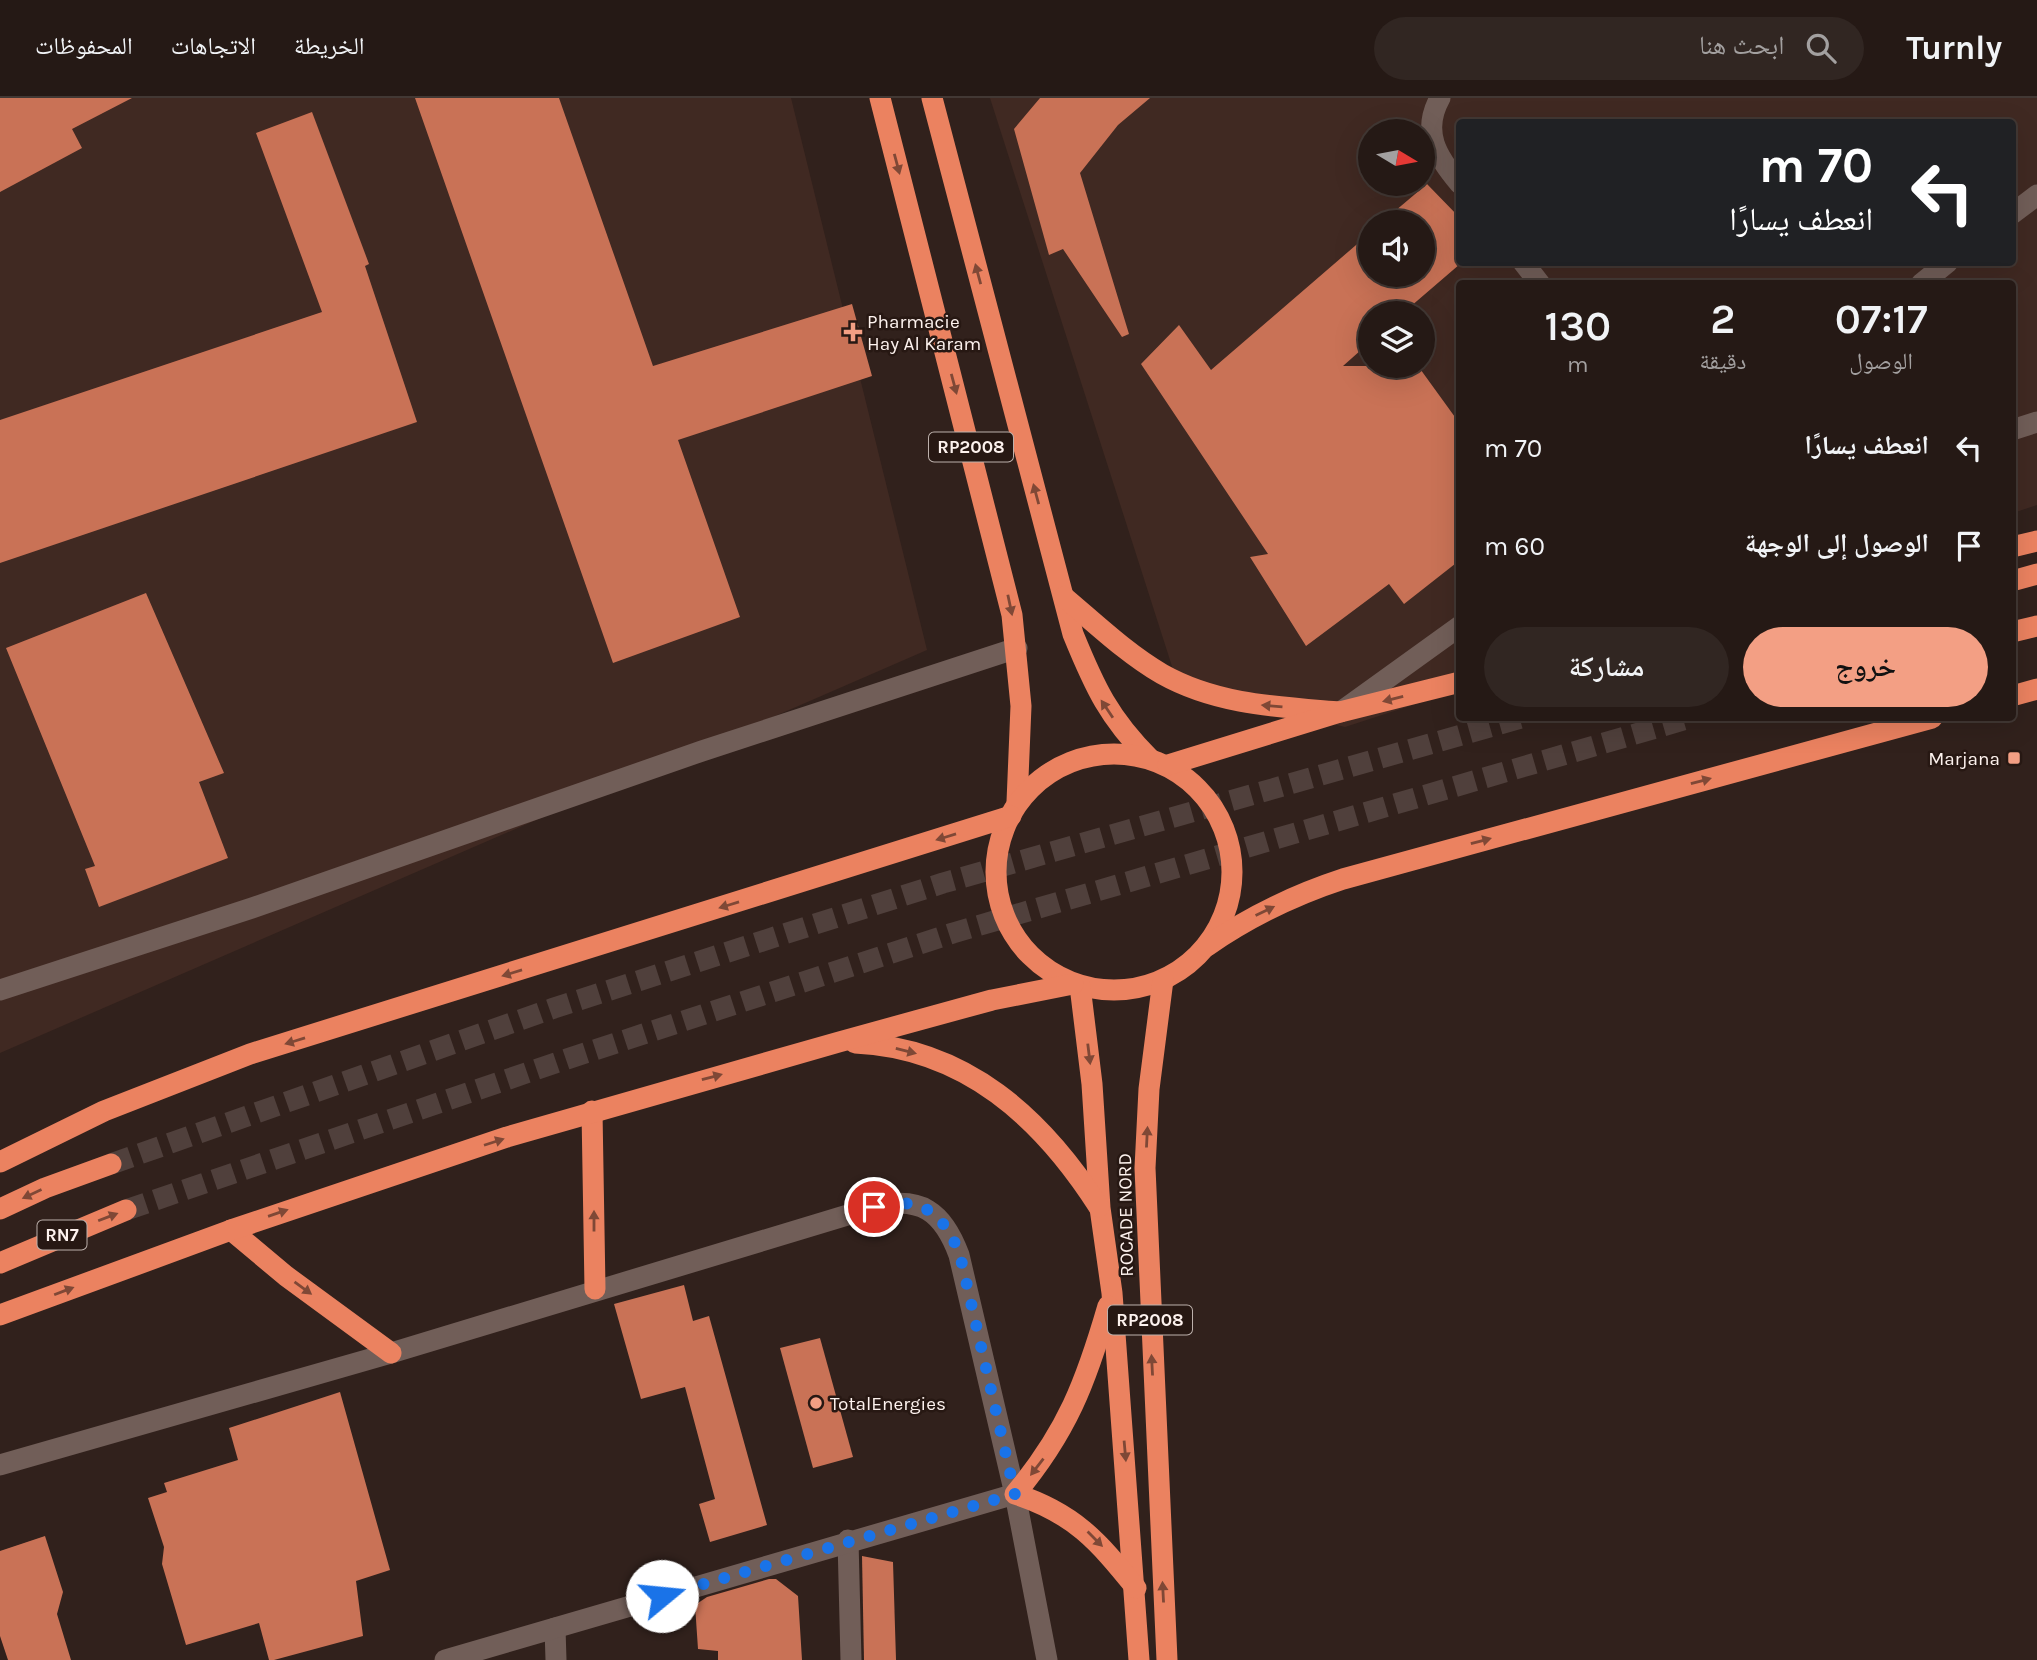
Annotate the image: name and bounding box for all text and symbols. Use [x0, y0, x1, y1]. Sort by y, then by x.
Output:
search box [1374, 17, 1864, 80]
icon: search [1802, 29, 1840, 67]
text: Turnly [1906, 29, 2002, 67]
text: ابحث هنا [1699, 30, 1784, 61]
text: المحفوظات [35, 32, 133, 60]
text: الاتجاهات [171, 32, 256, 60]
text: الخريطة [294, 32, 365, 60]
north arrow [1358, 119, 1435, 196]
map controls [1358, 119, 1435, 378]
text: 70 m [1759, 137, 1873, 194]
icon: left [1897, 147, 1988, 238]
one-way arrow [892, 153, 903, 175]
text: انعطف يسارًا [1729, 201, 1873, 238]
button: sound [1358, 210, 1435, 287]
one-way arrow [972, 263, 983, 285]
text: 2 [1710, 294, 1735, 344]
text: 07:17 [1835, 294, 1928, 344]
button: layers [1358, 301, 1435, 378]
text: 130 [1544, 301, 1611, 351]
place label: Pharmacie Hay Al Karam [867, 311, 981, 355]
marker: Pharmacie Hay Al Karam [845, 324, 861, 340]
text: دقيقة [1699, 348, 1746, 375]
text: الوصول [1849, 348, 1913, 375]
text: m [1567, 351, 1589, 378]
one-way arrow [949, 373, 960, 395]
icon: left [1950, 429, 1988, 467]
text: انعطف يسارًا [1805, 430, 1929, 461]
road number: RP2008 [929, 432, 1013, 461]
text: 70 m [1484, 433, 1542, 464]
one-way arrow [1030, 483, 1041, 505]
icon: arrive [1950, 527, 1988, 565]
text: الوصول إلى الوجهة [1745, 528, 1929, 559]
text: 60 m [1484, 531, 1545, 562]
one-way arrow [1004, 594, 1015, 616]
button: مشاركة [1484, 627, 1729, 707]
button: خروج [1743, 627, 1988, 707]
one-way arrow [1382, 694, 1404, 705]
one-way arrow [1101, 699, 1114, 719]
one-way arrow [1261, 701, 1283, 712]
place label: Marjana [1928, 748, 2000, 770]
marker: Marjana [2006, 750, 2022, 766]
one-way arrow [1690, 775, 1712, 786]
one-way arrow [935, 832, 956, 842]
one-way arrow [1470, 835, 1492, 846]
one-way arrow [718, 900, 739, 911]
one-way arrow [1255, 905, 1275, 917]
one-way arrow [501, 968, 522, 979]
one-way arrow [284, 1036, 305, 1046]
one-way arrow [1083, 1043, 1094, 1065]
one-way arrow [895, 1045, 917, 1056]
one-way arrow [701, 1071, 723, 1082]
one-way arrow [1141, 1126, 1152, 1148]
one-way arrow [483, 1136, 504, 1146]
street label: ROCADE NORD [1114, 1153, 1138, 1277]
pin [844, 1177, 904, 1237]
one-way arrow [22, 1188, 42, 1200]
icon: arrive [855, 1188, 893, 1226]
one-way arrow [267, 1207, 288, 1218]
one-way arrow [589, 1210, 600, 1232]
one-way arrow [98, 1212, 119, 1223]
road number: RN7 [38, 1220, 86, 1250]
one-way arrow [294, 1281, 312, 1295]
one-way arrow [53, 1286, 74, 1297]
road number: RP2008 [1108, 1306, 1192, 1335]
one-way arrow [1147, 1353, 1158, 1375]
place label: TotalEnergies [830, 1393, 946, 1415]
marker: TotalEnergies [808, 1395, 824, 1411]
one-way arrow [1120, 1440, 1131, 1462]
one-way arrow [1030, 1457, 1045, 1475]
one-way arrow [1086, 1530, 1102, 1547]
position arrow [625, 1559, 699, 1633]
one-way arrow [1158, 1581, 1169, 1603]

